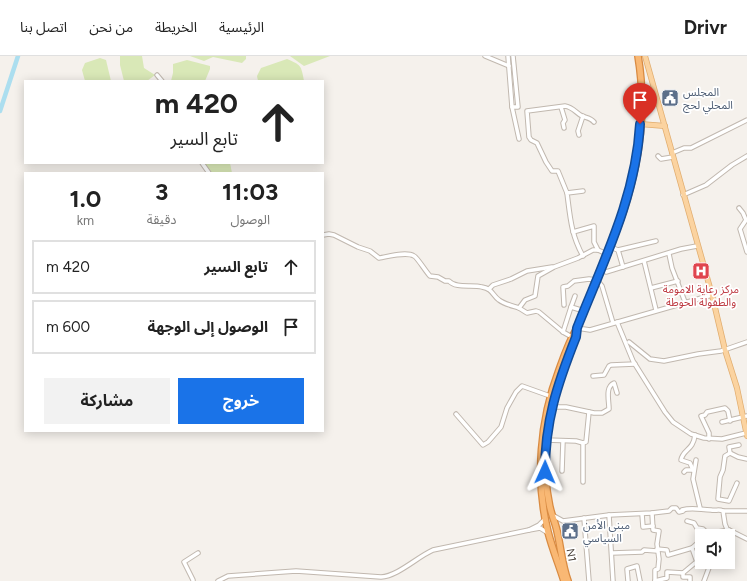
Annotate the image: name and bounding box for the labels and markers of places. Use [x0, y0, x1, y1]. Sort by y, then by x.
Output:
pin [623, 83, 657, 124]
place label: المجلس المحلي لحج [683, 86, 733, 114]
public building icon: المجلس المحلي لحج [660, 88, 680, 108]
hospital icon: مركز رعاية الامومة والطفولة الحوطة [691, 261, 711, 281]
place label: مركز رعاية الامومة والطفولة الحوطة [663, 283, 739, 309]
place label: مبنى الأمن السياسي [583, 519, 630, 547]
public building icon: مبنى الأمن السياسي [560, 521, 580, 541]

